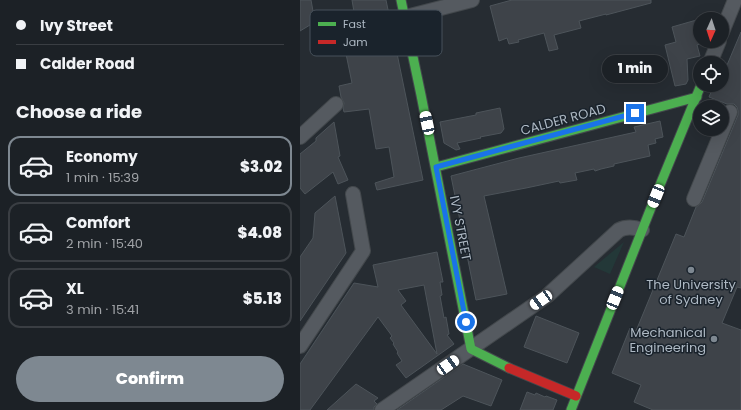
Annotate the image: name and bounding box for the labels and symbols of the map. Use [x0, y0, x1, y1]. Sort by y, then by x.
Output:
legend [310, 10, 442, 56]
north arrow [693, 12, 729, 48]
text: Fast [343, 16, 366, 32]
text: Jam [343, 34, 368, 50]
callout: 1 min [602, 55, 668, 83]
street label: CALDER ROAD [518, 99, 608, 140]
route end [626, 104, 644, 122]
car [419, 110, 435, 136]
car [646, 183, 666, 209]
street label: IVY STREET [445, 194, 476, 262]
marker: The University of Sydney [686, 265, 696, 275]
place label: The University of Sydney [646, 275, 736, 309]
car [605, 285, 625, 311]
car [528, 288, 554, 312]
route start [457, 313, 475, 331]
place label: Mechanical Engineering [629, 323, 706, 357]
marker: Mechanical Engineering [709, 334, 719, 344]
car [435, 353, 461, 377]

